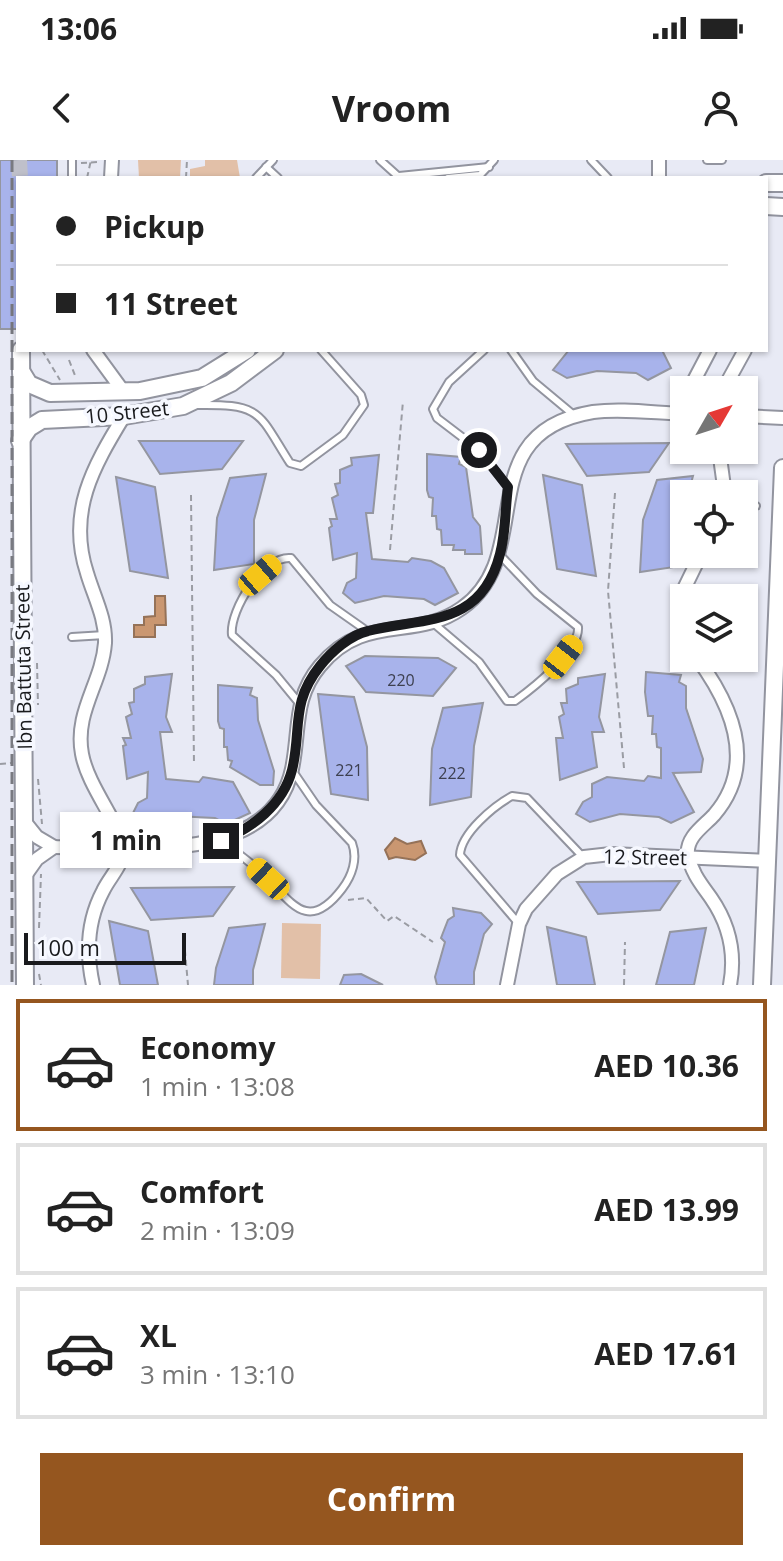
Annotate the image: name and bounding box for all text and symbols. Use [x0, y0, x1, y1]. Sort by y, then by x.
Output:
text: 13:06 [40, 8, 117, 49]
text: Vroom [332, 84, 451, 133]
icon: back [40, 86, 84, 130]
icon: person [699, 86, 743, 130]
text: Pickup [104, 206, 205, 247]
text: 11 Street [104, 283, 238, 324]
north arrow [670, 376, 758, 464]
map controls [670, 376, 758, 672]
street label: 10 Street [84, 394, 170, 430]
route start [461, 432, 497, 468]
button: locate [670, 480, 758, 568]
car [234, 550, 286, 600]
street label: Ibn Battuta Street [8, 584, 38, 750]
button: layers [670, 584, 758, 672]
car [539, 631, 587, 683]
house number: 220 [387, 669, 415, 691]
house number: 221 [335, 759, 363, 781]
house number: 222 [438, 762, 466, 784]
callout: 1 min [61, 813, 193, 869]
text: 1 min [90, 822, 162, 858]
route end [203, 823, 239, 859]
street label: 12 Street [603, 843, 687, 871]
car [242, 854, 294, 904]
scale bar [24, 929, 186, 965]
text: 100 m [36, 932, 100, 962]
text: Economy [140, 1027, 276, 1068]
icon: car [44, 1029, 116, 1101]
text: AED 10.36 [594, 1045, 739, 1086]
text: 1 min · 13:08 [140, 1068, 295, 1104]
text: Comfort [140, 1171, 264, 1212]
icon: car [44, 1173, 116, 1245]
text: AED 13.99 [594, 1189, 739, 1230]
text: 2 min · 13:09 [140, 1212, 295, 1248]
text: XL [140, 1315, 177, 1356]
icon: car [44, 1317, 116, 1389]
text: AED 17.61 [594, 1333, 739, 1374]
text: 3 min · 13:10 [140, 1356, 295, 1392]
button: Confirm [40, 1453, 743, 1545]

